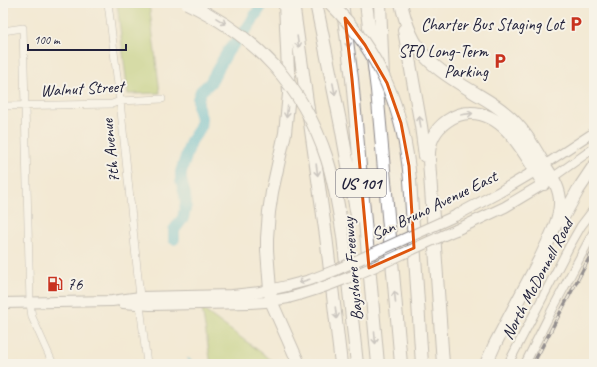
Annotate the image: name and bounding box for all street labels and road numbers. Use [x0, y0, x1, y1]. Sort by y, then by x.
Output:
street label: Walnut Street [40, 76, 127, 101]
street label: 7th Avenue [97, 116, 124, 184]
street label: San Bruno Avenue East [368, 165, 503, 245]
road number: US 101 [336, 169, 386, 197]
street label: North McDonnell Road [497, 213, 579, 343]
street label: Bayshore Freeway [337, 215, 367, 321]

